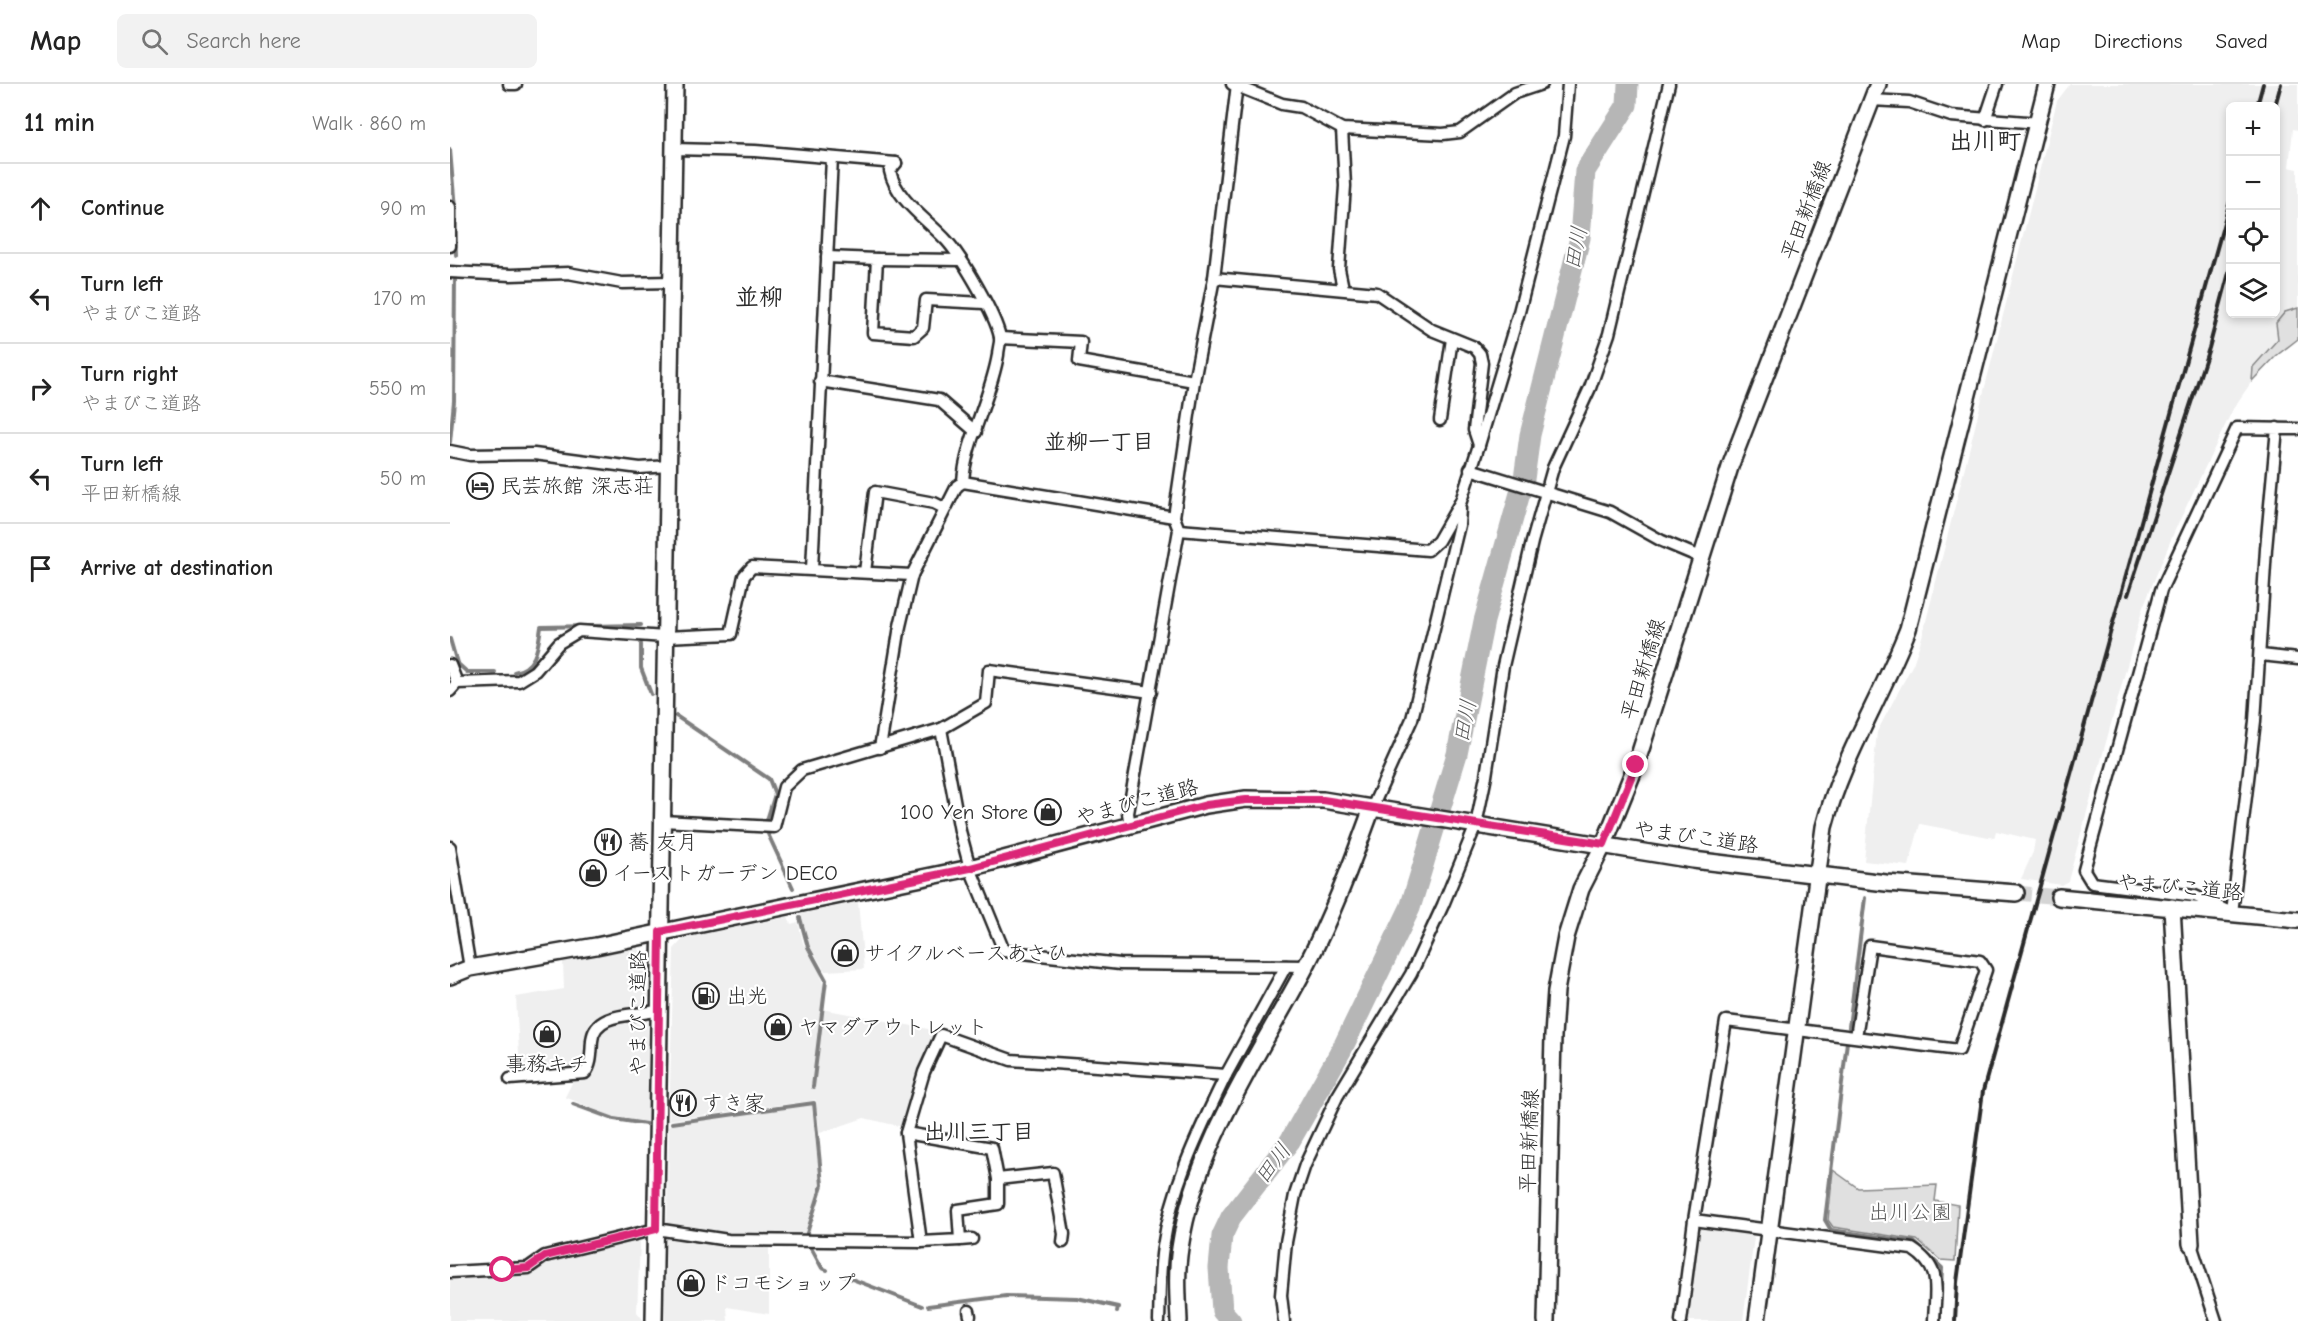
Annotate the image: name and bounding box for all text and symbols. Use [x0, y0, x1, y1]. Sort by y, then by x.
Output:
search box [117, 14, 537, 68]
text: Map [30, 25, 81, 57]
icon: search [138, 25, 171, 58]
text: Search here [186, 28, 301, 54]
text: Map [2021, 29, 2061, 53]
text: Directions [2094, 29, 2183, 53]
text: Saved [2216, 29, 2268, 53]
map controls [2226, 102, 2280, 318]
button: + [2226, 102, 2280, 156]
text: 11 min [24, 108, 95, 138]
text: Walk · 860 m [312, 112, 426, 135]
district label: 出川町 [1949, 127, 2021, 155]
button: − [2226, 156, 2280, 210]
street label: 平田新橋線 [1776, 157, 1836, 263]
icon: ahead [24, 192, 57, 225]
text: Continue [81, 195, 164, 221]
text: 90 m [380, 197, 426, 220]
button: locate [2226, 210, 2280, 264]
water label: 田川 [1559, 224, 1593, 272]
button: layers [2226, 264, 2280, 318]
text: Turn left [81, 271, 163, 297]
icon: left [24, 282, 57, 315]
district label: 並柳 [735, 283, 783, 311]
text: 170 m [373, 287, 426, 310]
text: やまびこ道路 [81, 302, 201, 325]
text: Turn right [81, 361, 178, 387]
icon: right [24, 372, 57, 405]
text: 550 m [369, 377, 426, 400]
text: やまびこ道路 [81, 392, 201, 415]
district label: 並柳一丁目 [1044, 429, 1154, 455]
text: Turn left [81, 451, 163, 477]
icon: left [24, 462, 57, 495]
text: 50 m [380, 467, 426, 490]
hotel icon: 民芸旅館 深志荘 [465, 471, 495, 501]
place label: 民芸旅館 深志荘 [500, 474, 654, 498]
text: 平田新橋線 [81, 482, 181, 505]
icon: arrive [24, 552, 57, 585]
text: Arrive at destination [81, 555, 273, 581]
street label: 平田新橋線 [1616, 615, 1670, 723]
water label: 田川 [1448, 697, 1482, 745]
route end [1622, 751, 1648, 777]
street label: やまびこ道路 [1073, 774, 1201, 830]
shop icon: 100 Yen Store [1033, 797, 1063, 827]
place label: 100 Yen Store [900, 800, 1028, 824]
street label: やまびこ道路 [1632, 816, 1760, 858]
restaurant icon: 蕎 友月 [593, 827, 623, 857]
place label: 蕎 友月 [628, 830, 698, 854]
shop icon: イーストガーデン DECO [578, 858, 608, 888]
place label: イーストガーデン DECO [612, 861, 838, 885]
street label: やまびこ道路 [2116, 870, 2244, 904]
shop icon: サイクルベースあさひ [830, 938, 860, 968]
place label: サイクルベースあさひ [864, 941, 1068, 965]
street label: やまびこ道路 [626, 950, 650, 1076]
fuel station icon: 出光 [691, 981, 721, 1011]
place label: 出光 [726, 984, 768, 1008]
shop icon: ヤマダアウトレット [763, 1012, 793, 1042]
place label: ヤマダアウトレット [798, 1015, 988, 1039]
shop icon: 事務キチ [532, 1019, 562, 1049]
place label: 事務キチ [505, 1052, 589, 1076]
restaurant icon: すき家 [668, 1088, 698, 1118]
street label: 平田新橋線 [1515, 1088, 1543, 1194]
place label: すき家 [702, 1091, 765, 1115]
district label: 出川三丁目 [924, 1119, 1034, 1145]
water label: 田川 [1249, 1138, 1296, 1189]
park label: 出川公園 [1868, 1200, 1952, 1224]
route start [489, 1256, 515, 1282]
shop icon: ドコモショップ [676, 1268, 706, 1298]
place label: ドコモショップ [710, 1271, 856, 1295]

